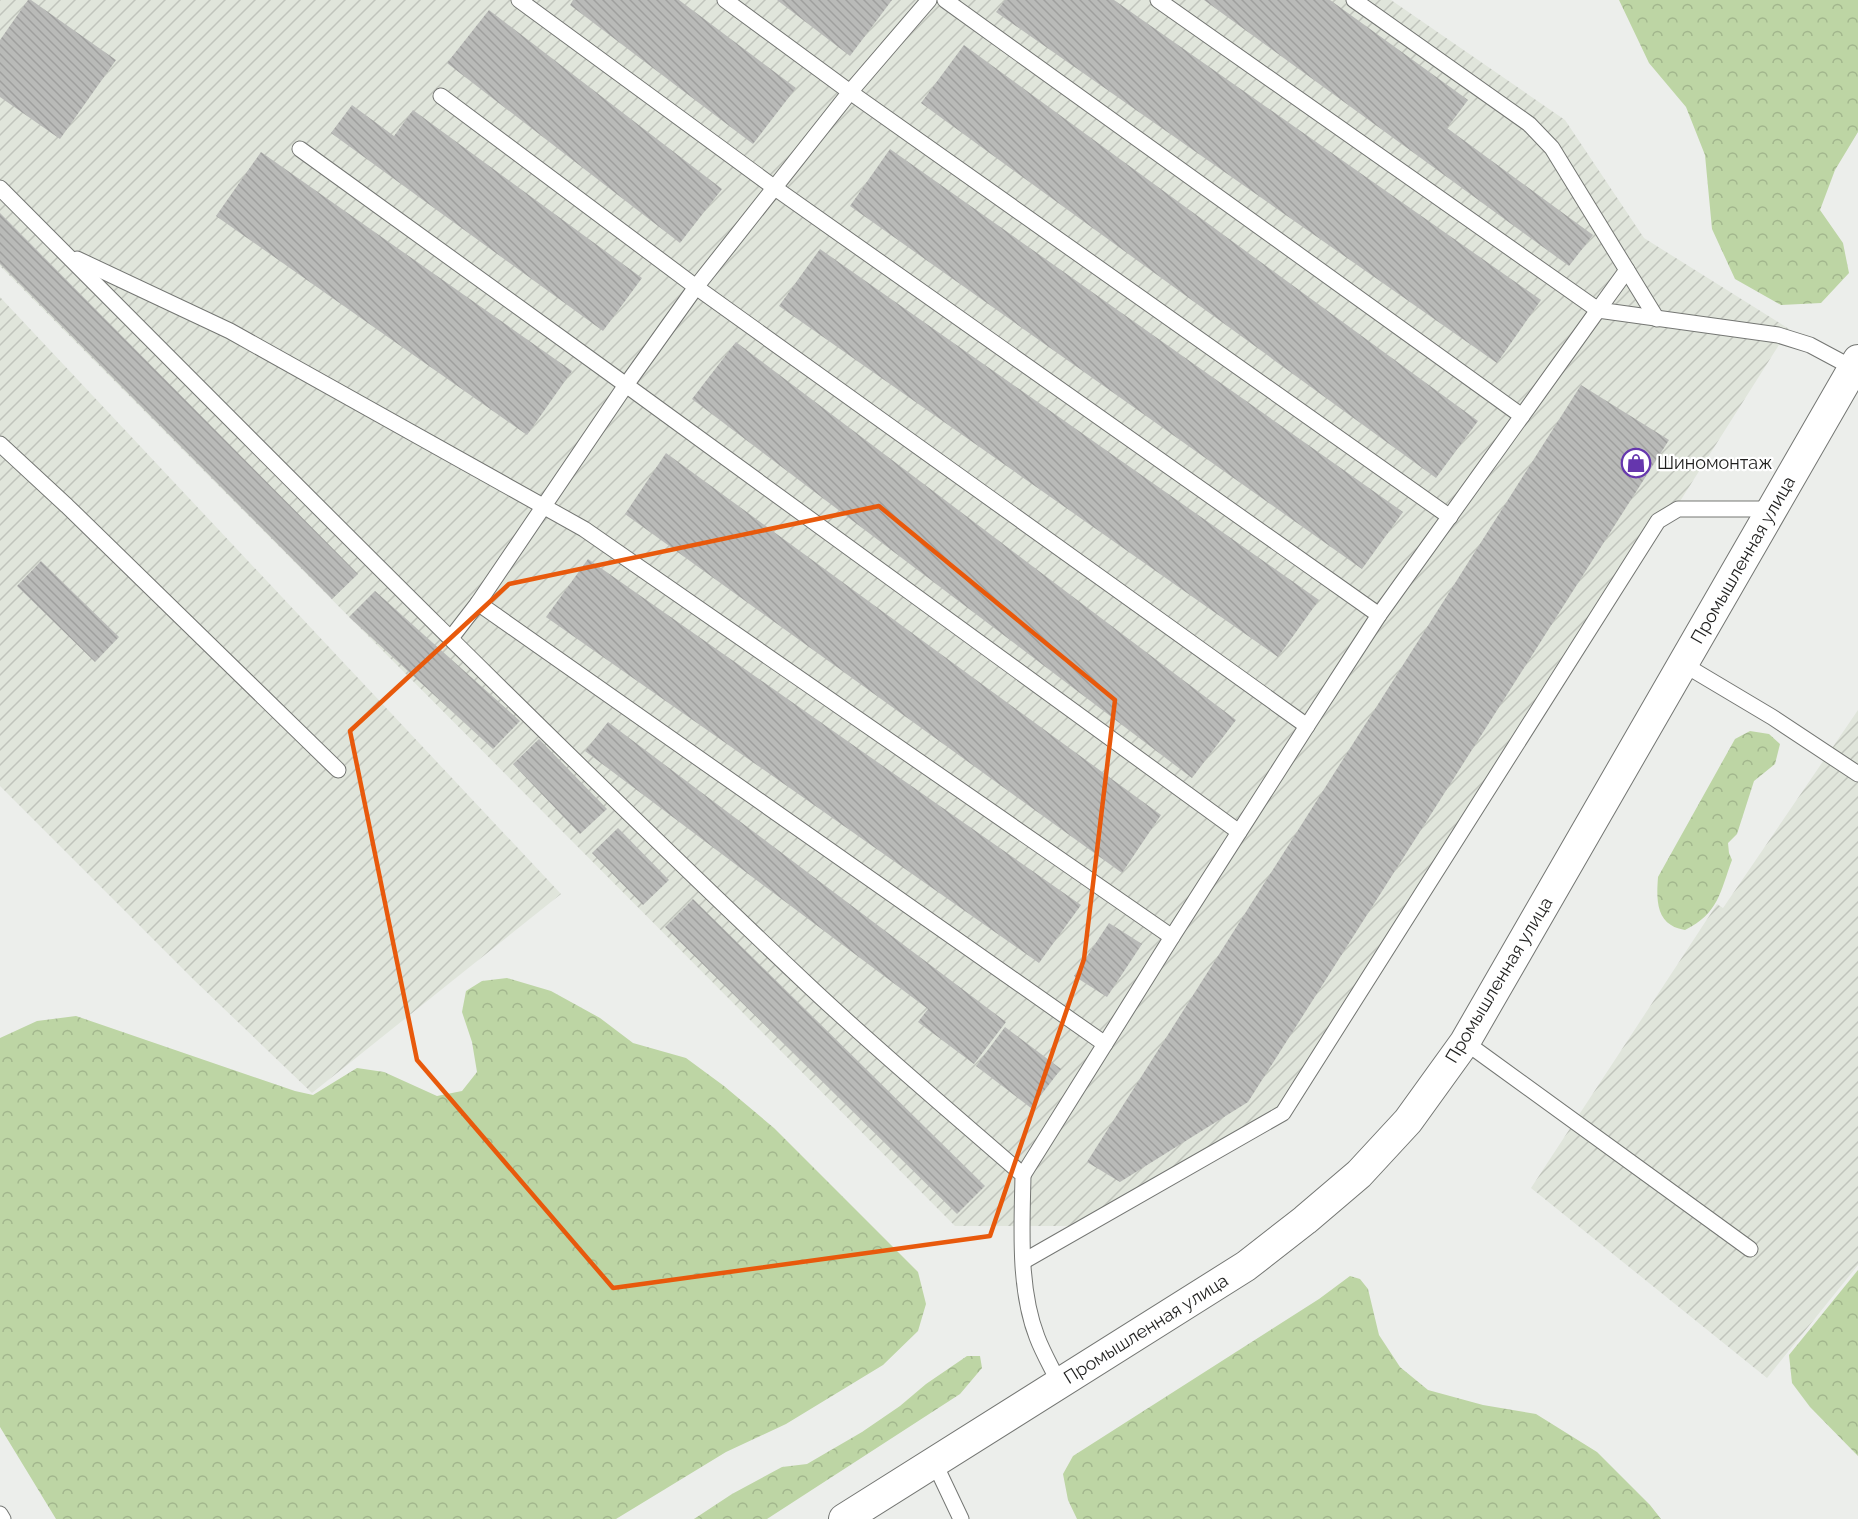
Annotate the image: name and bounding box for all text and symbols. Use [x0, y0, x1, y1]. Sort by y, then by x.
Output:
shop icon: Шиномонтаж [1620, 447, 1652, 479]
place label: Шиномонтаж [1657, 452, 1772, 473]
street label: Промышленная улица [1686, 472, 1799, 647]
street label: Промышленная улица [1441, 893, 1556, 1067]
street label: Промышленная улица [1060, 1269, 1232, 1388]

